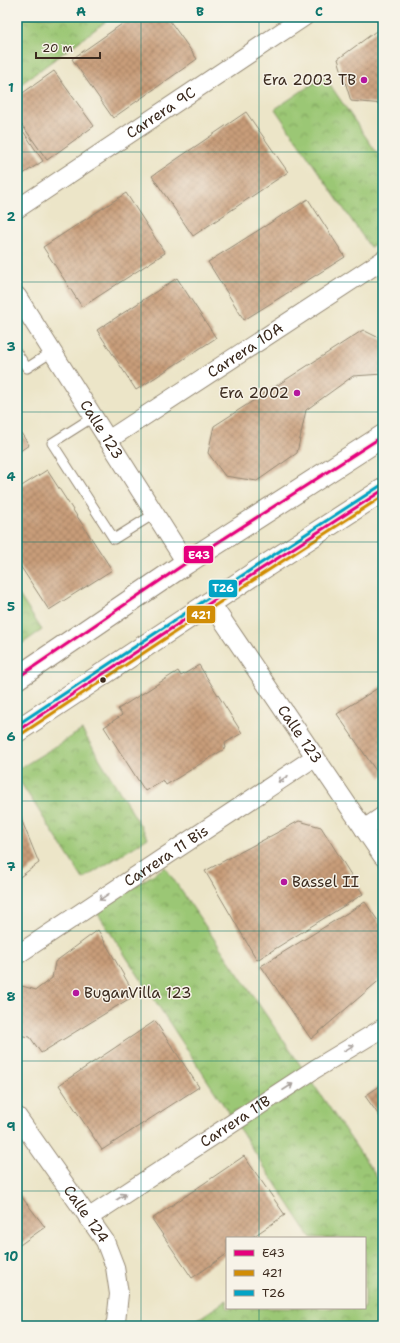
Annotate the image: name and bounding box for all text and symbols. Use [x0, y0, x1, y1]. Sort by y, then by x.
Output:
text: A [76, 3, 86, 20]
text: B [196, 3, 204, 20]
text: C [315, 3, 323, 20]
scale bar [36, 34, 100, 60]
text: 20 m [42, 40, 73, 56]
place label: Era 2003 TB [263, 70, 356, 90]
marker: Era 2003 TB [359, 75, 369, 85]
text: 1 [8, 79, 14, 96]
street label: Carrera 9C [122, 82, 199, 143]
text: 2 [6, 208, 16, 225]
street label: Carrera 10A [203, 318, 287, 382]
text: 3 [6, 338, 16, 355]
place label: Era 2002 [219, 383, 289, 403]
marker: Era 2002 [292, 388, 302, 398]
street label: Calle 123 [75, 396, 128, 463]
text: 4 [6, 468, 16, 485]
line badge: E43 [183, 545, 214, 564]
text: E43 [188, 548, 210, 563]
line badge: T26 [208, 579, 238, 598]
text: T26 [212, 581, 234, 596]
text: 5 [7, 598, 15, 615]
line badge: 421 [186, 605, 216, 624]
text: 421 [191, 608, 211, 623]
unlabelled marker [98, 675, 108, 685]
street label: Calle 123 [273, 701, 327, 767]
text: 6 [6, 728, 16, 745]
one-way arrow [278, 775, 289, 783]
street label: Carrera 11 Bis [120, 821, 212, 891]
text: 7 [6, 858, 16, 875]
place label: Bassel II [292, 872, 359, 892]
marker: Bassel II [279, 877, 289, 887]
one-way arrow [99, 893, 110, 901]
place label: BuganVilla 123 [84, 983, 191, 1003]
text: 8 [6, 988, 16, 1005]
marker: BuganVilla 123 [71, 988, 81, 998]
one-way arrow [343, 1044, 355, 1052]
one-way arrow [282, 1083, 293, 1091]
street label: Carrera 11B [196, 1091, 274, 1152]
text: 9 [6, 1118, 16, 1135]
street label: Calle 124 [59, 1181, 113, 1247]
one-way arrow [115, 1193, 126, 1201]
legend [226, 1237, 366, 1309]
text: E43 [262, 1245, 285, 1261]
text: 10 [4, 1248, 18, 1265]
text: 421 [262, 1265, 282, 1281]
text: T26 [262, 1285, 285, 1301]

